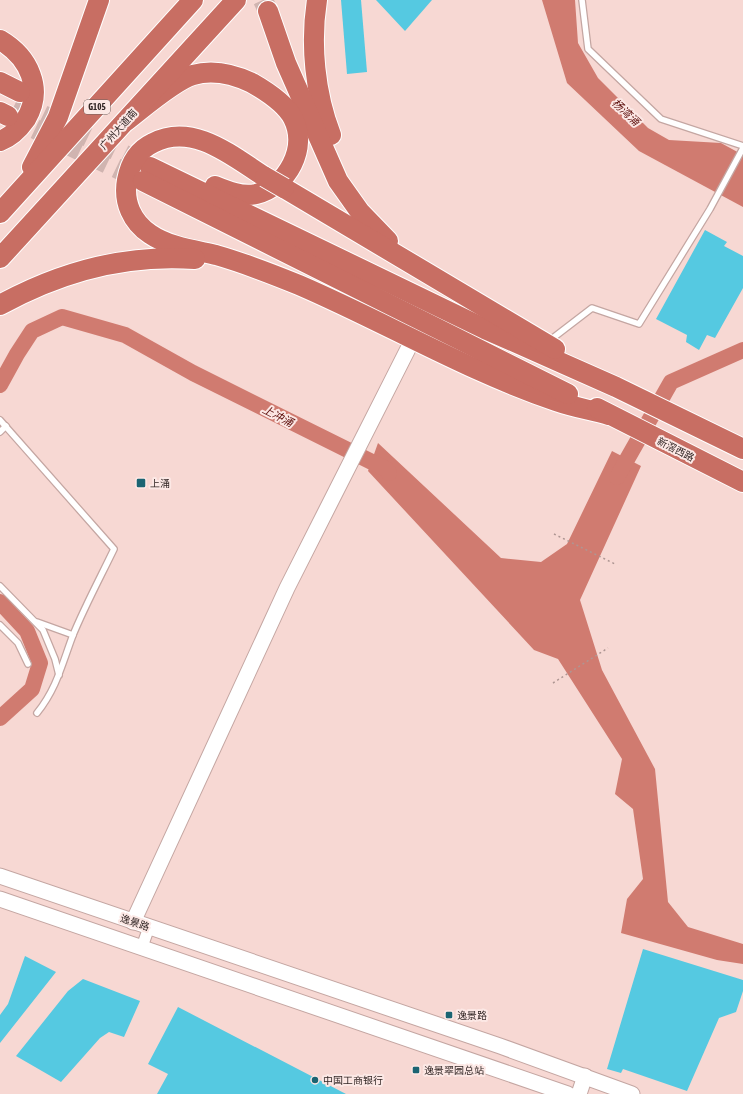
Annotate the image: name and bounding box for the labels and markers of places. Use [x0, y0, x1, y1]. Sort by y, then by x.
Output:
marker: 上涌 [135, 477, 147, 489]
place label: 上涌 [150, 478, 170, 489]
marker: 逸景路 [444, 1010, 454, 1020]
place label: 逸景路 [457, 1010, 487, 1021]
marker: 逸景翠园总站 [411, 1065, 421, 1075]
place label: 逸景翠园总站 [424, 1065, 484, 1076]
marker: 中国工商银行 [310, 1075, 320, 1085]
place label: 中国工商银行 [323, 1075, 383, 1086]

